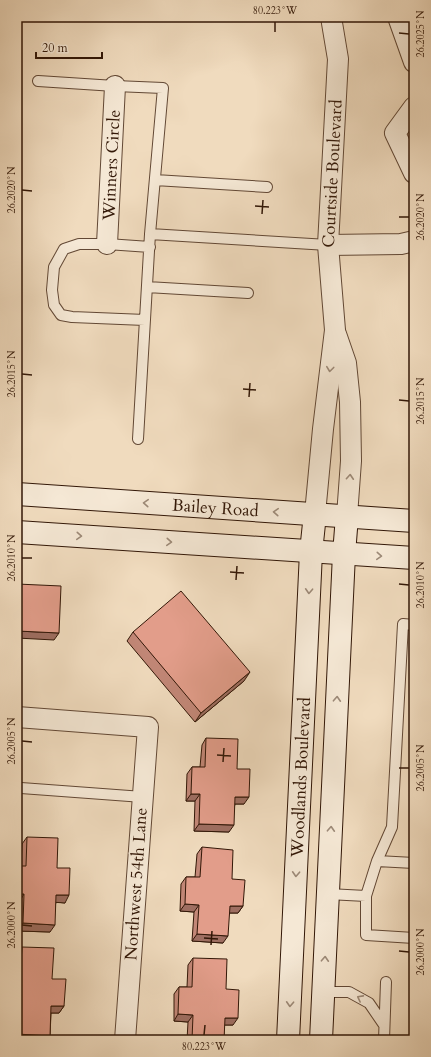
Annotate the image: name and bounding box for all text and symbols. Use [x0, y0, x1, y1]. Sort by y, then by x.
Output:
text: 80.223°W [253, 4, 298, 18]
text: 26.2025°N [414, 10, 428, 57]
scale bar [36, 34, 102, 60]
text: 20 m [42, 40, 69, 56]
street label: Courtside Boulevard [316, 99, 347, 248]
street label: Winners Circle [97, 109, 125, 222]
text: 26.2020°N [5, 166, 19, 213]
text: 26.2020°N [414, 193, 428, 240]
text: 26.2015°N [5, 350, 19, 397]
one-way arrow [326, 366, 335, 372]
text: 26.2015°N [414, 377, 428, 424]
one-way arrow [345, 474, 354, 480]
street label: Bailey Road [171, 493, 260, 522]
one-way arrow [143, 498, 149, 507]
one-way arrow [273, 507, 279, 516]
one-way arrow [76, 532, 82, 540]
text: 26.2010°N [5, 534, 19, 581]
one-way arrow [166, 538, 172, 546]
one-way arrow [376, 551, 382, 560]
text: 26.2010°N [414, 561, 428, 608]
one-way arrow [305, 588, 313, 594]
one-way arrow [333, 696, 341, 702]
street label: Woodlands Boulevard [285, 697, 316, 859]
text: 26.2005°N [5, 717, 19, 764]
text: 26.2005°N [414, 744, 428, 791]
street label: Northwest 54th Lane [119, 807, 153, 961]
one-way arrow [327, 826, 335, 832]
one-way arrow [291, 871, 300, 877]
text: 26.2000°N [5, 901, 19, 948]
text: 26.2000°N [414, 928, 428, 975]
one-way arrow [321, 956, 329, 962]
one-way arrow [356, 995, 364, 1002]
one-way arrow [285, 1001, 294, 1007]
text: 80.223°W [182, 1040, 227, 1054]

